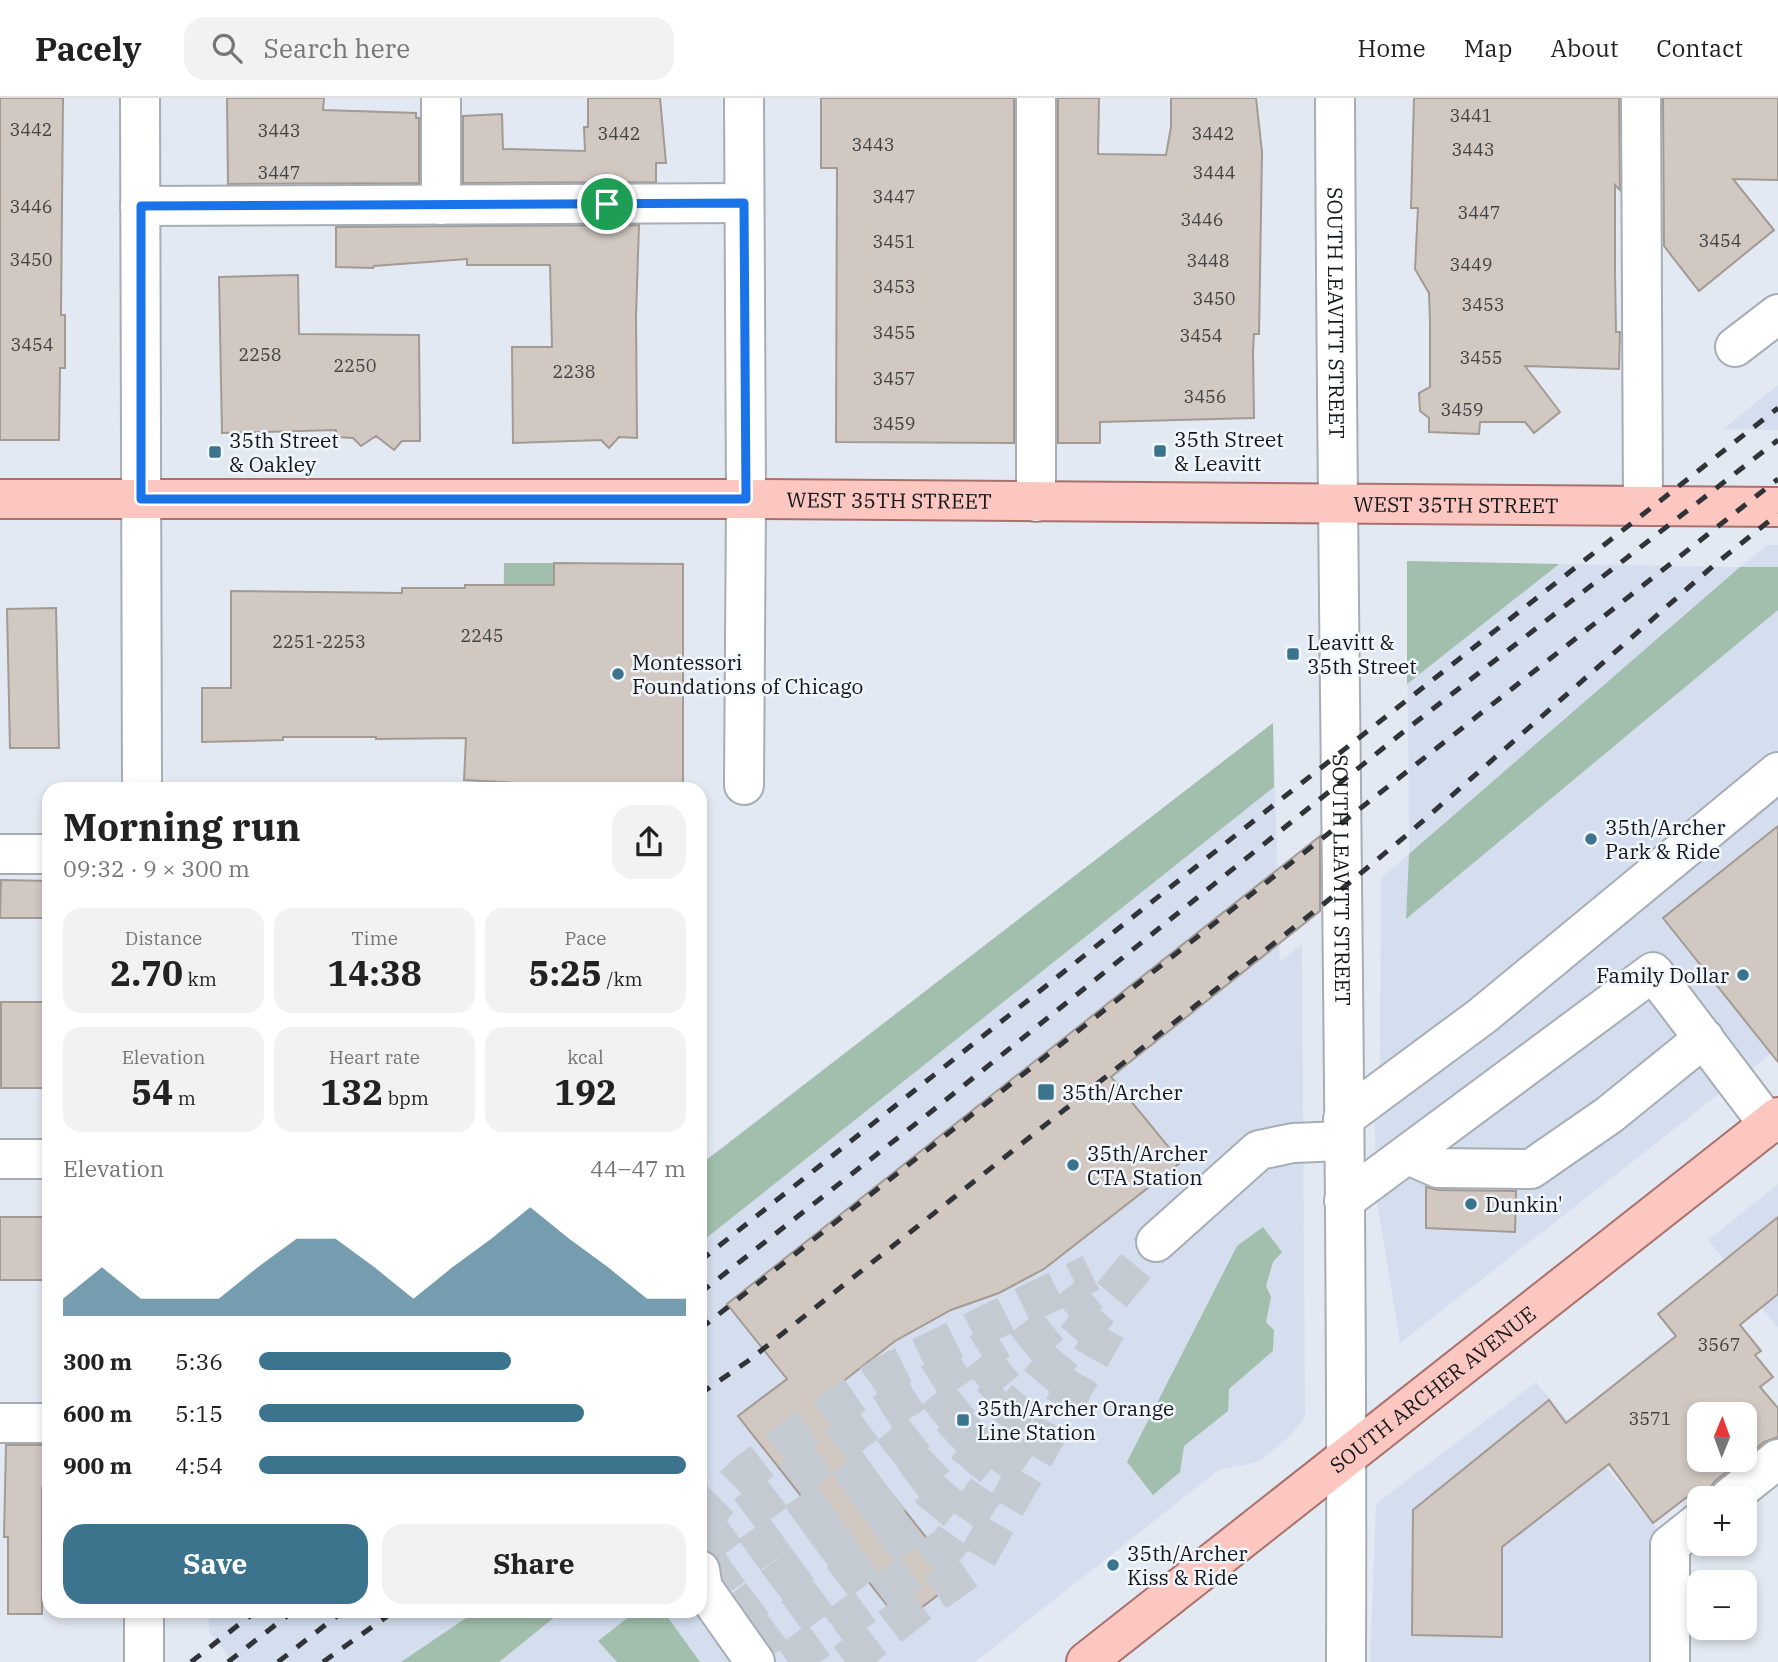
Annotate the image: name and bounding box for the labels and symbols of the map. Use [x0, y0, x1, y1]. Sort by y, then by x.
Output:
house number: 3441 [1449, 104, 1493, 127]
house number: 3442 [9, 118, 53, 141]
house number: 3443 [257, 119, 301, 142]
house number: 3442 [597, 122, 641, 145]
house number: 3442 [1191, 122, 1235, 145]
house number: 3443 [851, 133, 895, 156]
house number: 3443 [1451, 138, 1495, 161]
house number: 3447 [257, 161, 301, 184]
house number: 3444 [1192, 161, 1236, 184]
pin [577, 174, 637, 234]
house number: 3447 [872, 185, 916, 208]
street label: SOUTH LEAVITT STREET [1321, 187, 1351, 439]
house number: 3446 [9, 195, 53, 218]
house number: 3447 [1457, 201, 1501, 224]
house number: 3446 [1180, 208, 1224, 231]
house number: 3454 [1698, 229, 1742, 252]
house number: 3451 [872, 230, 916, 253]
house number: 3450 [9, 248, 53, 271]
house number: 3448 [1186, 249, 1230, 272]
house number: 3449 [1449, 253, 1493, 276]
house number: 3453 [872, 275, 916, 298]
house number: 3450 [1192, 287, 1236, 310]
house number: 3453 [1461, 293, 1505, 316]
house number: 3455 [872, 321, 916, 344]
house number: 3454 [1179, 324, 1223, 347]
house number: 3454 [10, 333, 54, 356]
house number: 2258 [238, 343, 282, 366]
house number: 3455 [1459, 346, 1503, 369]
house number: 2250 [333, 354, 377, 377]
house number: 2238 [552, 360, 596, 383]
house number: 3457 [872, 367, 916, 390]
house number: 3456 [1183, 385, 1227, 408]
house number: 3459 [1440, 398, 1484, 421]
house number: 3459 [872, 412, 916, 435]
place label: 35th Street & Leavitt [1174, 425, 1284, 477]
place label: 35th Street & Oakley [229, 426, 339, 478]
marker: 35th Street & Leavitt [1152, 443, 1168, 459]
marker: 35th Street & Oakley [207, 444, 223, 460]
street label: WEST 35TH STREET [786, 485, 992, 515]
street label: WEST 35TH STREET [1353, 490, 1559, 519]
house number: 2245 [460, 624, 504, 647]
place label: Leavitt & 35th Street [1307, 628, 1417, 680]
house number: 2251-2253 [272, 630, 366, 653]
marker: Leavitt & 35th Street [1285, 646, 1301, 662]
place label: Montessori Foundations of Chicago [632, 648, 863, 700]
marker: Montessori Foundations of Chicago [610, 666, 626, 682]
street label: SOUTH LEAVITT STREET [1327, 754, 1357, 1006]
place label: 35th/Archer Park & Ride [1605, 813, 1726, 865]
marker: 35th/Archer Park & Ride [1583, 831, 1599, 847]
place label: Family Dollar [1596, 961, 1730, 989]
marker: Family Dollar [1735, 967, 1751, 983]
place label: 35th/Archer [1062, 1078, 1183, 1106]
marker: 35th/Archer [1036, 1082, 1056, 1102]
place label: 35th/Archer CTA Station [1087, 1139, 1208, 1191]
marker: 35th/Archer CTA Station [1065, 1157, 1081, 1173]
place label: Dunkin' [1485, 1190, 1563, 1218]
marker: Dunkin' [1463, 1196, 1479, 1212]
street label: SOUTH ARCHER AVENUE [1324, 1299, 1541, 1479]
house number: 3567 [1697, 1333, 1741, 1356]
place label: 35th/Archer Orange Line Station [977, 1394, 1174, 1446]
north arrow [1687, 1402, 1757, 1472]
house number: 3571 [1628, 1407, 1672, 1430]
marker: 35th/Archer Orange Line Station [955, 1412, 971, 1428]
place label: 35th/Archer Kiss & Ride [1127, 1539, 1248, 1591]
marker: 35th/Archer Kiss & Ride [1105, 1557, 1121, 1573]

